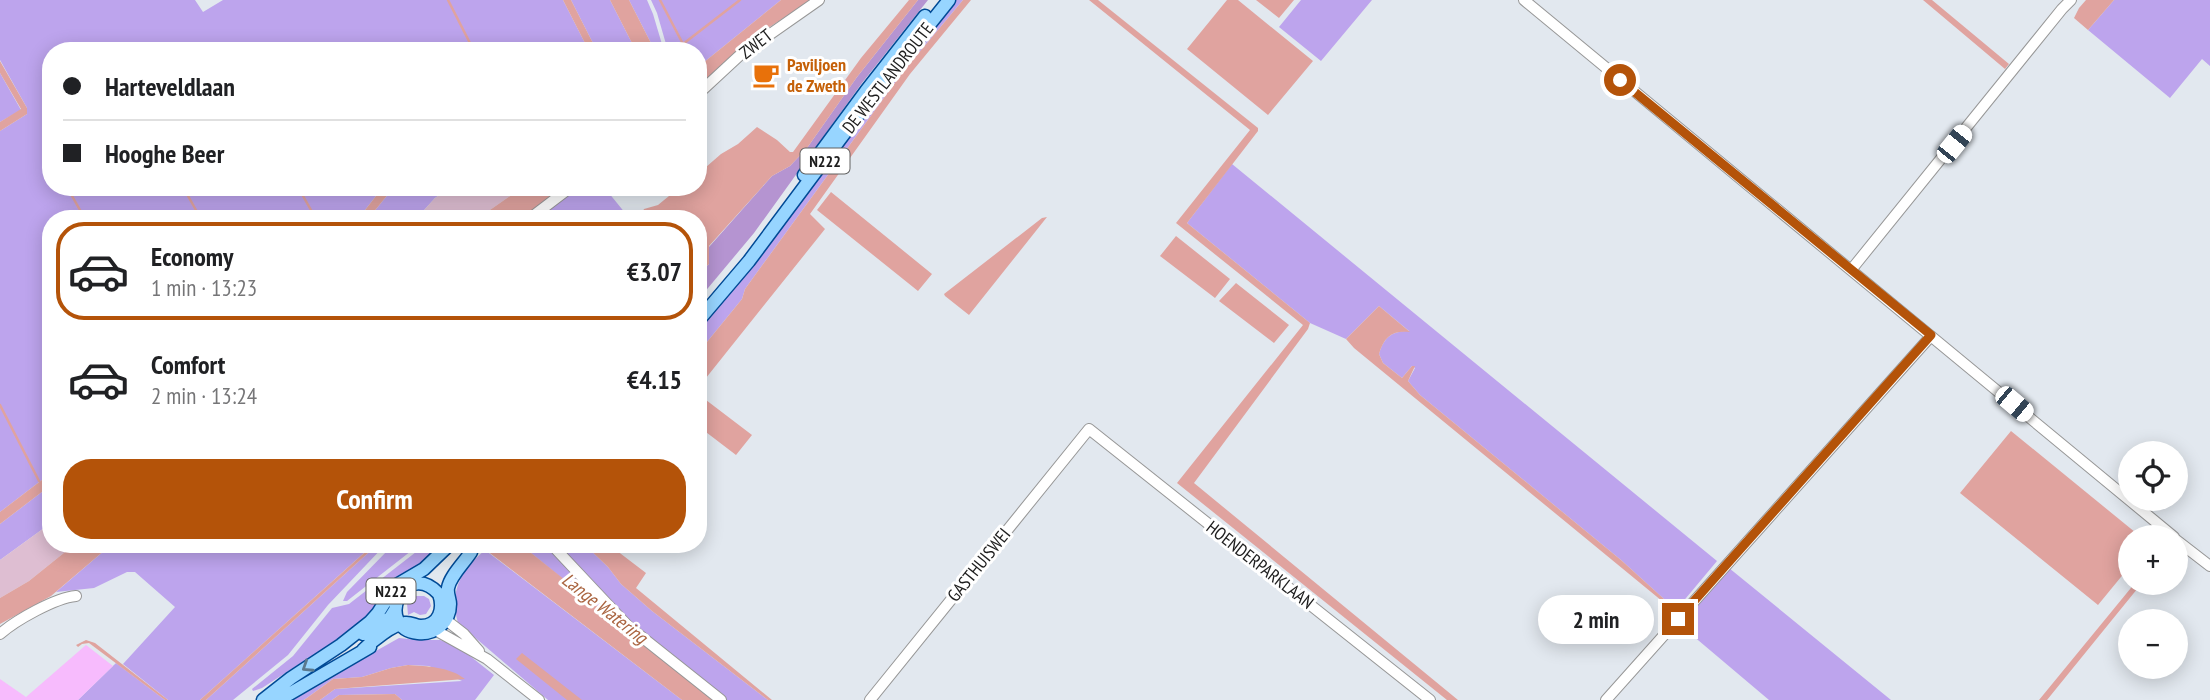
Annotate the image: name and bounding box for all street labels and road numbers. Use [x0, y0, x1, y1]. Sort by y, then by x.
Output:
street label: DE WESTLANDROUTE [837, 18, 938, 138]
street label: ZWET [735, 24, 777, 64]
road number: N222 [800, 148, 850, 174]
street label: HOENDERPARKLAAN [1202, 515, 1319, 614]
street label: GASTHUISWEI [942, 523, 1015, 606]
road number: N222 [366, 578, 416, 604]

